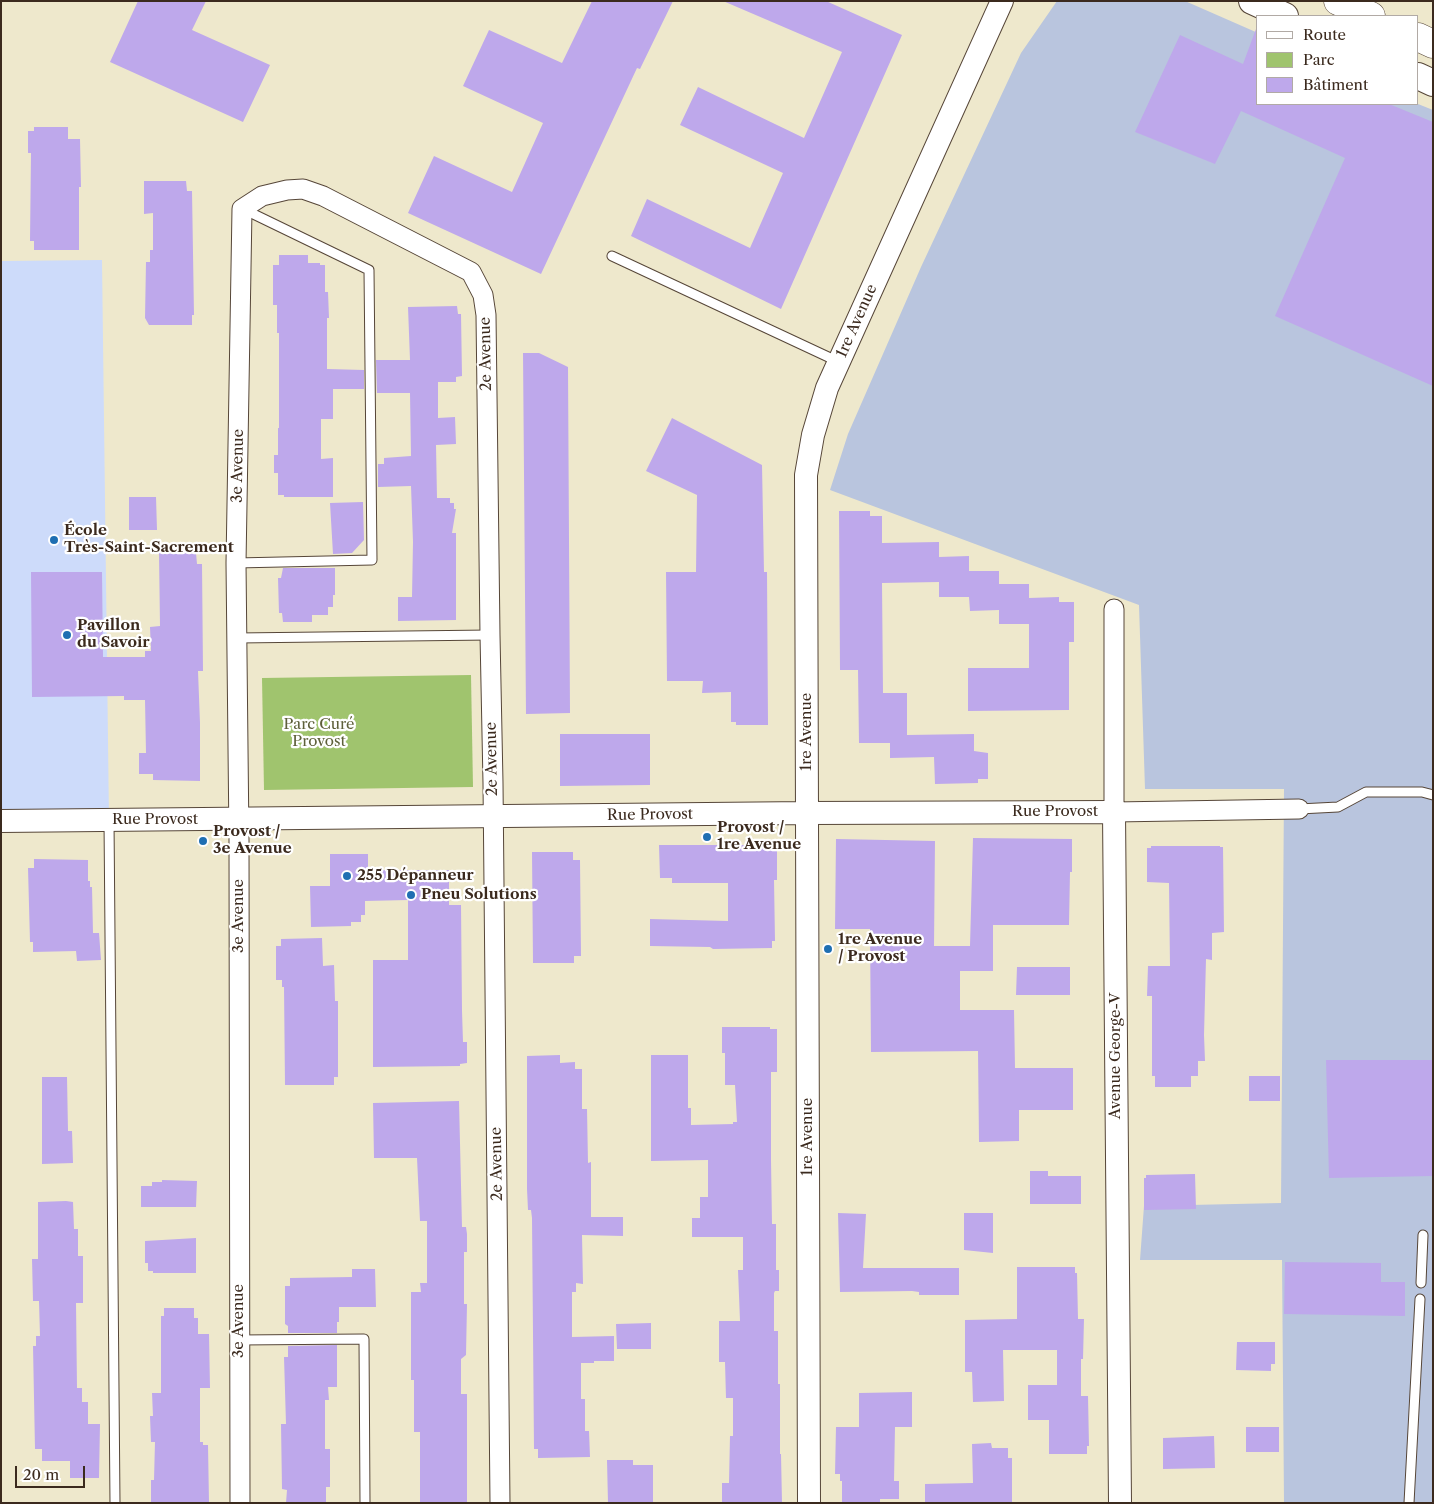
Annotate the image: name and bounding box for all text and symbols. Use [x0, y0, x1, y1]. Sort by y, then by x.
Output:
legend [1256, 15, 1419, 105]
text: Route [1303, 25, 1346, 44]
text: Parc [1303, 50, 1335, 69]
text: Bâtiment [1303, 75, 1368, 94]
street label: 1re Avenue [833, 282, 881, 360]
street label: 2e Avenue [476, 317, 496, 391]
street label: 3e Avenue [228, 429, 248, 503]
place label: École Très-Saint-Sacrement [64, 522, 234, 557]
marker: École Très-Saint-Sacrement [48, 534, 60, 546]
place label: Pavillon du Savoir [77, 617, 150, 652]
marker: Pavillon du Savoir [61, 629, 73, 641]
street label: 1re Avenue [798, 693, 816, 771]
park label: Parc Curé Provost [284, 716, 354, 751]
street label: 2e Avenue [482, 722, 502, 796]
street label: Rue Provost [1012, 803, 1098, 821]
street label: Rue Provost [607, 805, 693, 825]
street label: Rue Provost [112, 811, 198, 829]
place label: Provost / 1re Avenue [717, 819, 801, 854]
place label: Provost / 3e Avenue [213, 823, 292, 858]
marker: Provost / 1re Avenue [701, 831, 713, 843]
marker: Provost / 3e Avenue [197, 835, 209, 847]
place label: 255 Dépanneur [357, 867, 474, 885]
marker: 255 Dépanneur [341, 870, 353, 882]
street label: 3e Avenue [230, 879, 248, 953]
place label: Pneu Solutions [421, 886, 537, 904]
marker: Pneu Solutions [405, 889, 417, 901]
place label: 1re Avenue / Provost [838, 931, 922, 966]
marker: 1re Avenue / Provost [822, 943, 834, 955]
street label: Avenue George-V [1107, 993, 1125, 1119]
street label: 1re Avenue [799, 1098, 817, 1176]
street label: 2e Avenue [487, 1127, 507, 1201]
street label: 3e Avenue [230, 1284, 248, 1358]
scale bar [18, 1456, 88, 1488]
text: 20 m [23, 1465, 59, 1484]

